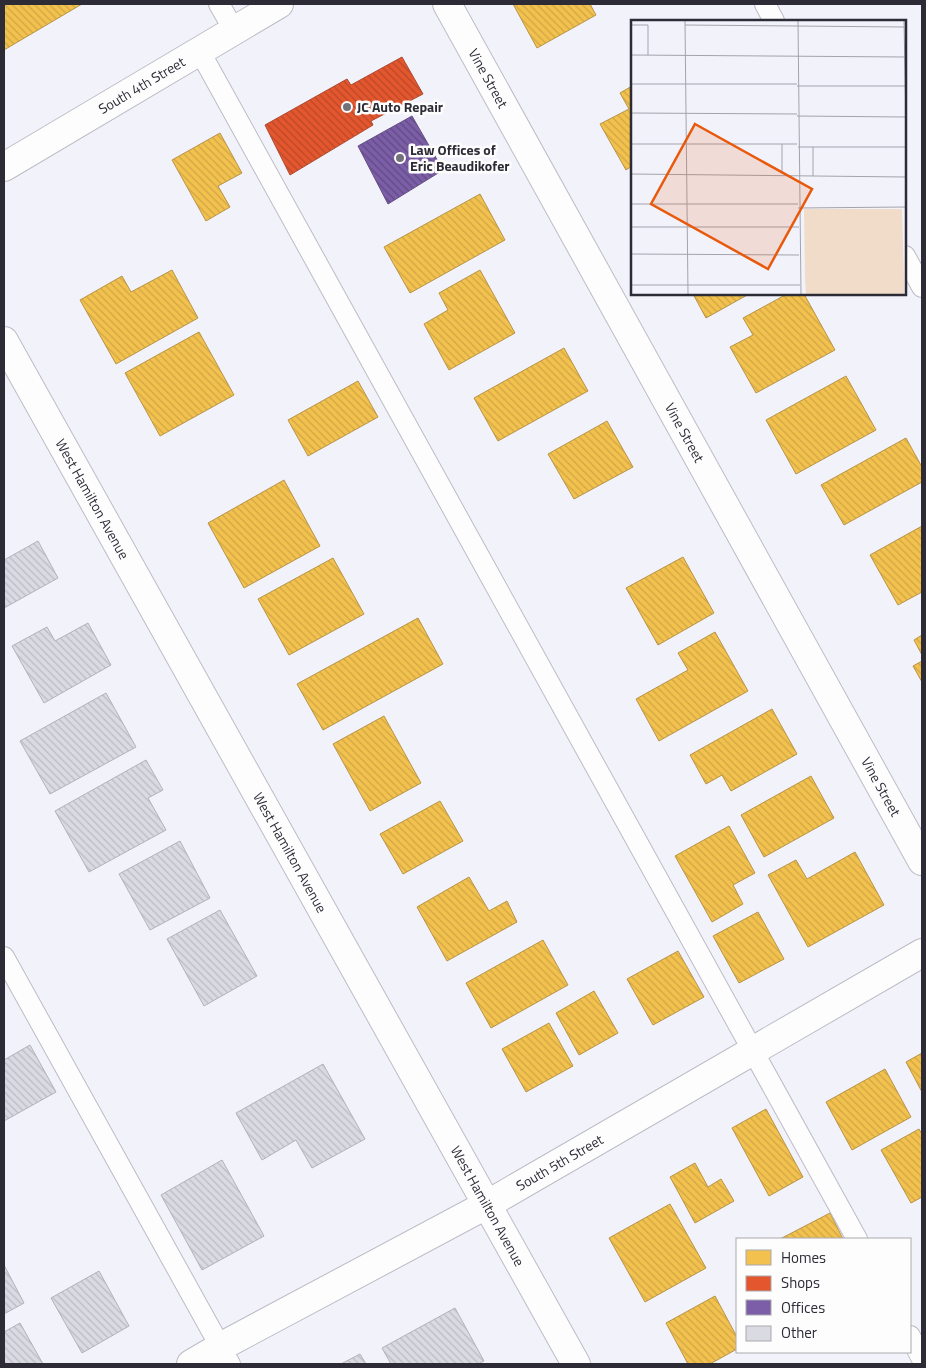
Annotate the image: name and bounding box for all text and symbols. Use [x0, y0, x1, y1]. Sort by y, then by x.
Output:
inset map [631, 20, 906, 295]
street label: Vine Street [464, 45, 514, 112]
street label: South 4th Street [94, 51, 189, 119]
place label: JC Auto Repair [357, 96, 443, 117]
marker: JC Auto Repair [341, 101, 353, 113]
place label: Law Offices of Eric Beaudikofer [410, 139, 510, 176]
marker: Law Offices of Eric Beaudikofer [394, 152, 406, 164]
street label: Vine Street [660, 399, 710, 466]
street label: West Hamilton Avenue [51, 435, 135, 563]
street label: Vine Street [856, 753, 906, 820]
street label: West Hamilton Avenue [248, 788, 333, 916]
street label: South 5th Street [512, 1129, 607, 1196]
street label: West Hamilton Avenue [446, 1142, 530, 1270]
legend [736, 1238, 911, 1353]
text: Homes [781, 1246, 826, 1269]
text: Shops [781, 1271, 820, 1294]
text: Offices [781, 1296, 825, 1319]
text: Other [781, 1321, 817, 1344]

